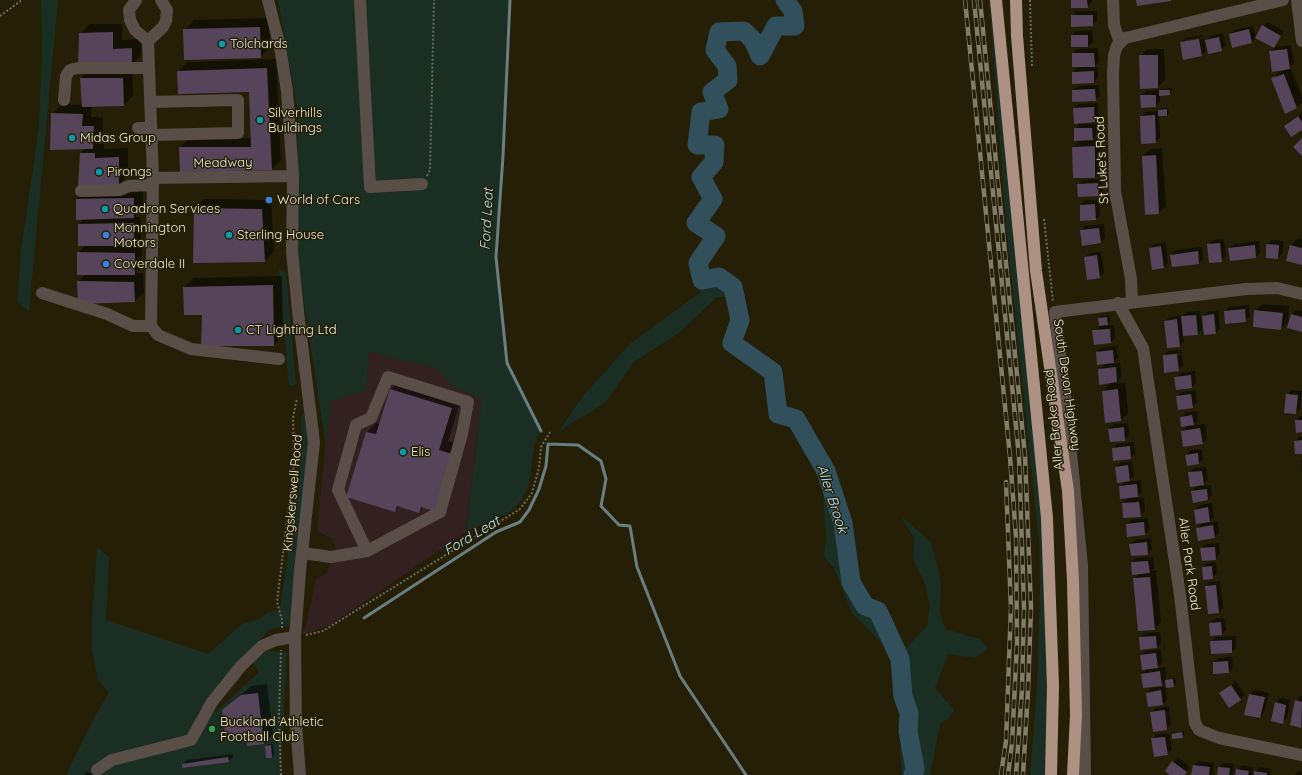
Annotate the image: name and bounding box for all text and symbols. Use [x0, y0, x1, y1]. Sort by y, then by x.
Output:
place label: Tolchards [230, 36, 288, 52]
marker: Tolchards [217, 39, 227, 49]
place label: Silverhills Buildings [268, 105, 322, 136]
marker: Silverhills Buildings [255, 115, 265, 125]
street label: St Luke's Road [1092, 116, 1112, 204]
place label: Midas Group [80, 130, 156, 146]
marker: Midas Group [67, 133, 77, 143]
street label: Meadway [193, 155, 253, 171]
place label: Pirongs [107, 164, 152, 180]
marker: Pirongs [94, 167, 104, 177]
water label: Ford Leat [477, 188, 497, 250]
place label: World of Cars [277, 192, 360, 208]
marker: World of Cars [264, 195, 274, 205]
place label: Quadron Services [113, 201, 220, 217]
marker: Quadron Services [100, 204, 110, 214]
place label: Monnington Motors [114, 220, 186, 251]
place label: Sterling House [237, 227, 324, 243]
marker: Monnington Motors [101, 230, 111, 240]
marker: Sterling House [224, 230, 234, 240]
place label: Coverdale II [114, 256, 185, 272]
marker: Coverdale II [101, 259, 111, 269]
street label: South Devon Highway [1050, 318, 1084, 452]
place label: CT Lighting Ltd [246, 322, 337, 338]
marker: CT Lighting Ltd [233, 325, 243, 335]
street label: Aller Brake Road [1041, 369, 1067, 471]
street label: Kingskerswell Road [280, 434, 306, 552]
place label: Elis [411, 444, 430, 460]
marker: Elis [398, 447, 408, 457]
water label: Aller Brook [813, 463, 851, 535]
water label: Ford Leat [441, 513, 503, 559]
street label: Aller Park Road [1175, 517, 1203, 611]
place label: Buckland Athletic Football Club [220, 714, 324, 745]
marker: Buckland Athletic Football Club [207, 724, 217, 734]

